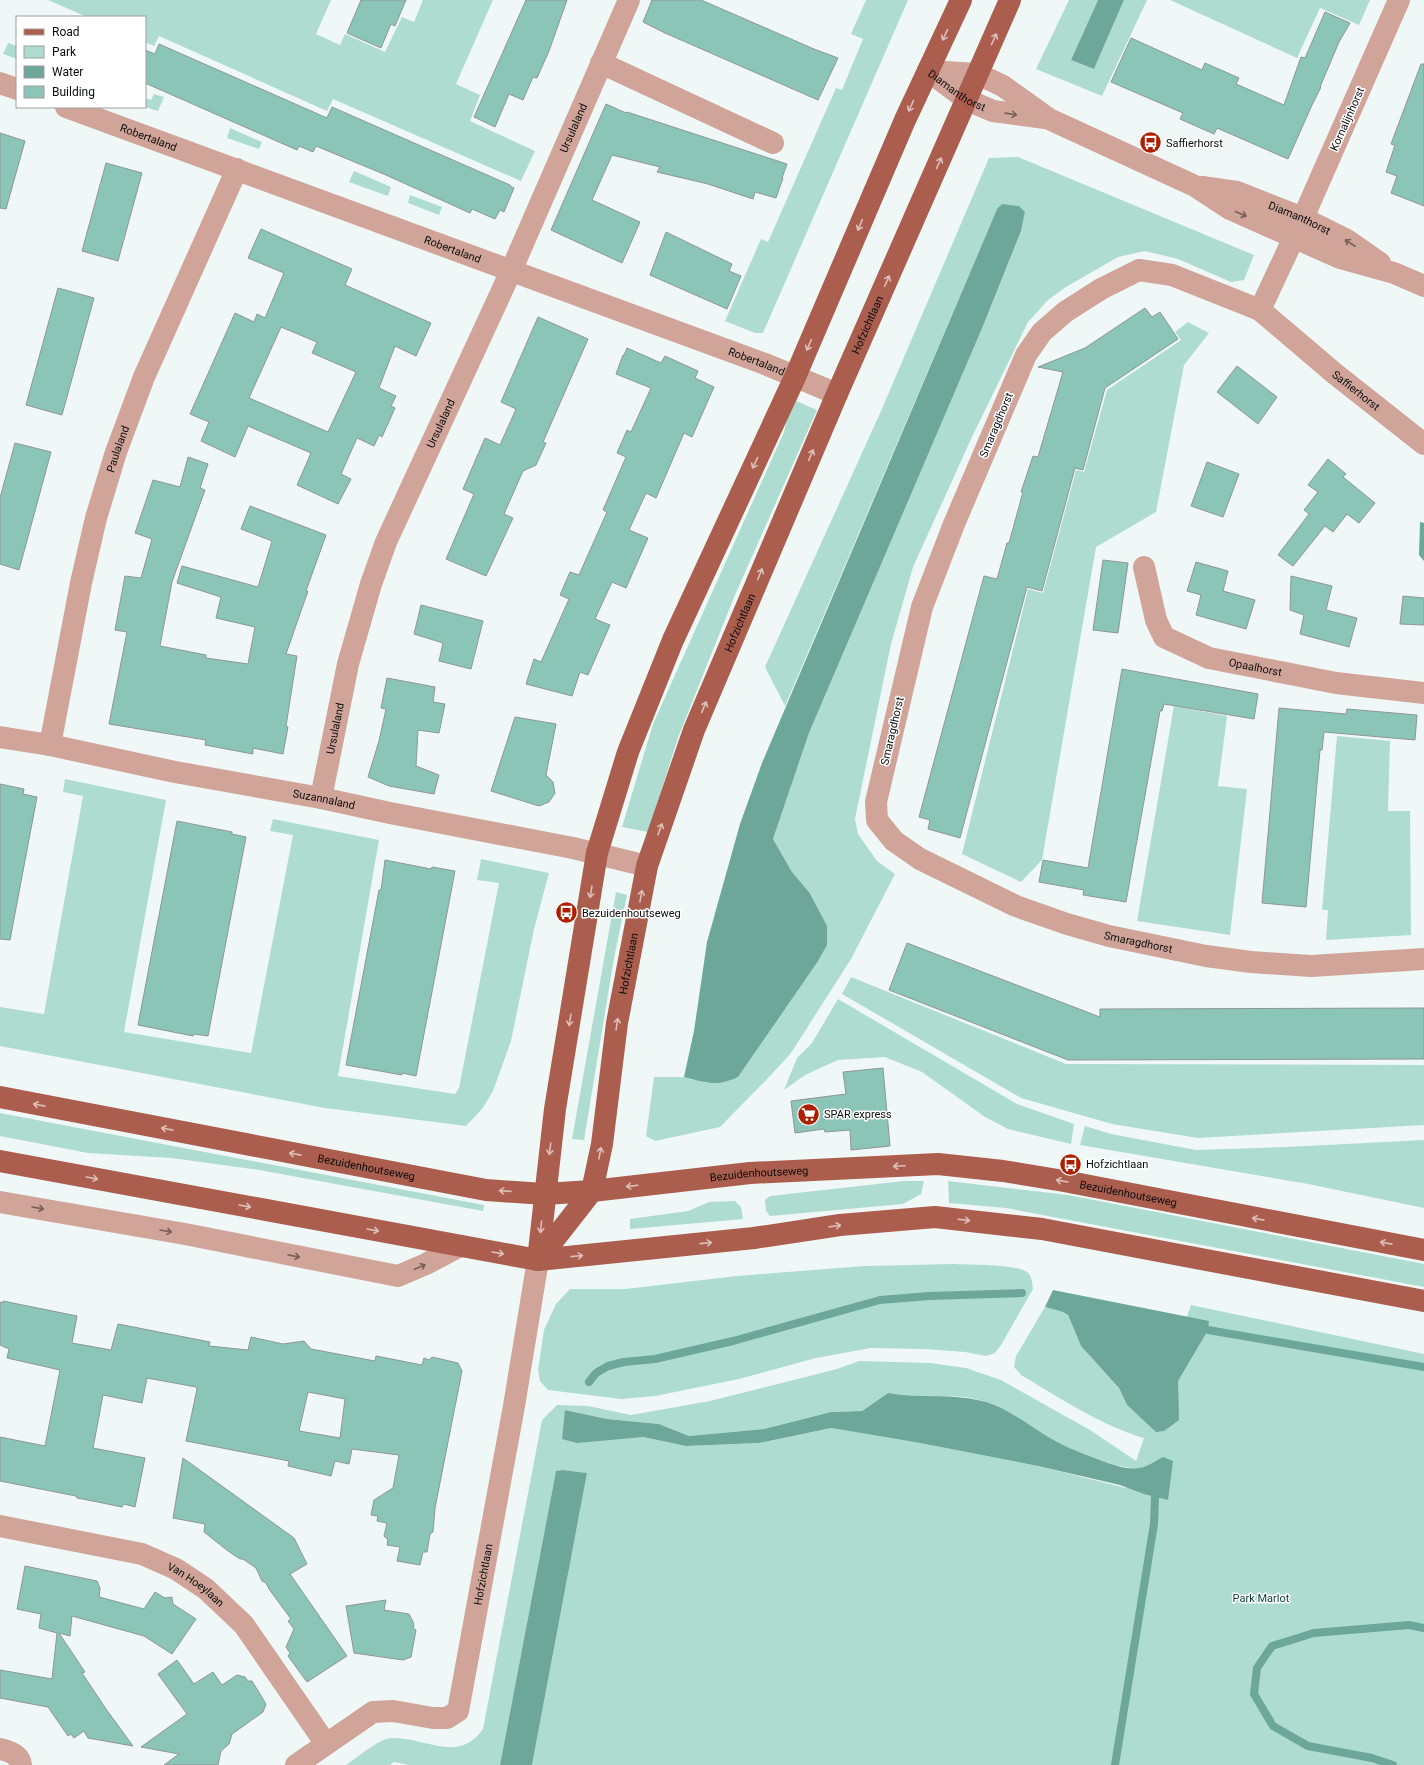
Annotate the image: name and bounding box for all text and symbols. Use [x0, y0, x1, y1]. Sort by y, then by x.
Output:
legend [16, 16, 146, 108]
text: Road [52, 25, 80, 39]
one-way arrow [941, 29, 948, 41]
one-way arrow [990, 33, 998, 45]
text: Park [52, 45, 77, 59]
text: Water [52, 65, 83, 79]
street label: Diamanthorst [925, 67, 988, 114]
text: Building [52, 85, 95, 99]
street label: Kornalijnhorst [1328, 85, 1367, 153]
one-way arrow [907, 99, 914, 111]
street label: Ursulaland [557, 102, 590, 155]
one-way arrow [1004, 110, 1017, 118]
street label: Robertaland [118, 121, 179, 154]
bus stop icon: Saffierhorst [1137, 130, 1163, 156]
place label: Saffierhorst [1166, 137, 1223, 150]
one-way arrow [936, 157, 943, 169]
street label: Diamanthorst [1266, 199, 1333, 238]
one-way arrow [1235, 210, 1247, 218]
one-way arrow [856, 219, 863, 231]
street label: Robertaland [422, 233, 483, 266]
one-way arrow [1345, 239, 1356, 247]
one-way arrow [884, 276, 891, 288]
street label: Hofzichtlaan [849, 294, 886, 356]
one-way arrow [805, 338, 812, 350]
street label: Robertaland [726, 345, 787, 379]
street label: Saffierhorst [1329, 368, 1382, 414]
street label: Smaragdhorst [977, 390, 1016, 460]
street label: Ursulaland [424, 397, 458, 450]
street label: Paulaland [104, 424, 132, 474]
one-way arrow [808, 449, 816, 461]
one-way arrow [751, 457, 758, 469]
one-way arrow [757, 569, 765, 581]
street label: Hofzichtlaan [722, 592, 758, 654]
street label: Opaalhorst [1228, 656, 1283, 679]
street label: Smaragdhorst [878, 695, 907, 766]
one-way arrow [701, 701, 708, 713]
street label: Ursulaland [324, 702, 347, 755]
street label: Suzannaland [292, 787, 356, 812]
one-way arrow [656, 823, 664, 835]
one-way arrow [587, 885, 595, 898]
one-way arrow [637, 890, 645, 903]
bus stop icon: Bezuidenhoutseweg [554, 900, 580, 926]
place label: Bezuidenhoutseweg [582, 907, 681, 920]
street label: Smaragdhorst [1102, 929, 1174, 956]
street label: Hofzichtlaan [617, 932, 641, 996]
one-way arrow [565, 1013, 573, 1026]
one-way arrow [613, 1018, 621, 1031]
one-way arrow [33, 1101, 46, 1109]
supermarket icon: SPAR express [795, 1101, 821, 1127]
place label: SPAR express [824, 1108, 892, 1121]
one-way arrow [161, 1125, 174, 1133]
one-way arrow [546, 1142, 553, 1155]
one-way arrow [597, 1146, 605, 1159]
one-way arrow [289, 1149, 302, 1157]
bus stop icon: Hofzichtlaan [1057, 1151, 1083, 1177]
street label: Bezuidenhoutseweg [316, 1152, 416, 1183]
place label: Hofzichtlaan [1086, 1158, 1148, 1171]
one-way arrow [893, 1162, 906, 1170]
street label: Bezuidenhoutseweg [709, 1164, 809, 1185]
one-way arrow [85, 1174, 98, 1182]
one-way arrow [1055, 1177, 1068, 1185]
street label: Bezuidenhoutseweg [1078, 1178, 1178, 1210]
one-way arrow [626, 1183, 639, 1190]
one-way arrow [499, 1187, 512, 1194]
one-way arrow [238, 1202, 251, 1210]
one-way arrow [32, 1205, 45, 1213]
one-way arrow [1252, 1214, 1265, 1222]
one-way arrow [957, 1216, 970, 1224]
one-way arrow [537, 1220, 545, 1233]
one-way arrow [828, 1222, 841, 1230]
one-way arrow [366, 1226, 379, 1234]
one-way arrow [160, 1227, 173, 1235]
one-way arrow [699, 1239, 712, 1246]
one-way arrow [1380, 1239, 1393, 1247]
one-way arrow [491, 1250, 504, 1258]
one-way arrow [287, 1252, 300, 1260]
one-way arrow [570, 1252, 583, 1260]
one-way arrow [414, 1262, 426, 1270]
street label: Hofzichtlaan [472, 1543, 496, 1606]
street label: Van Hoeylaan [165, 1560, 227, 1610]
park label: Park Marlot [1233, 1592, 1290, 1605]

